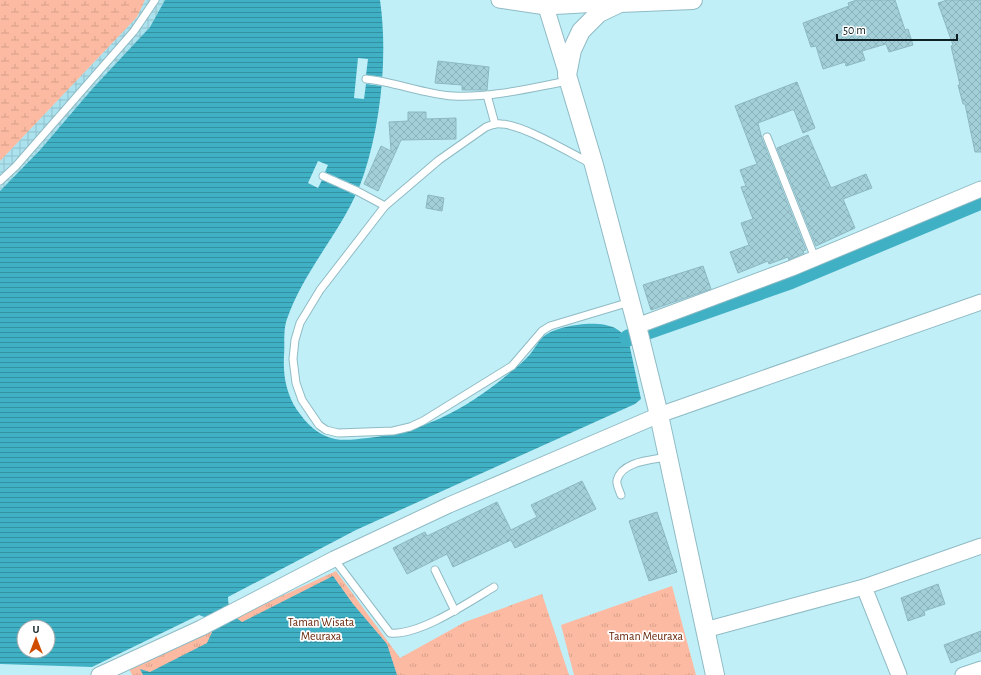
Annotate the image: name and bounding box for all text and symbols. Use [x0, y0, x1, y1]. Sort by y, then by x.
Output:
scale bar [837, 16, 957, 42]
text: 50 m [843, 24, 866, 36]
park label: Taman Wisata Meuraxa [288, 616, 355, 642]
north arrow [16, 619, 56, 659]
text: U [32, 624, 40, 635]
park label: Taman Meuraxa [609, 630, 684, 642]

